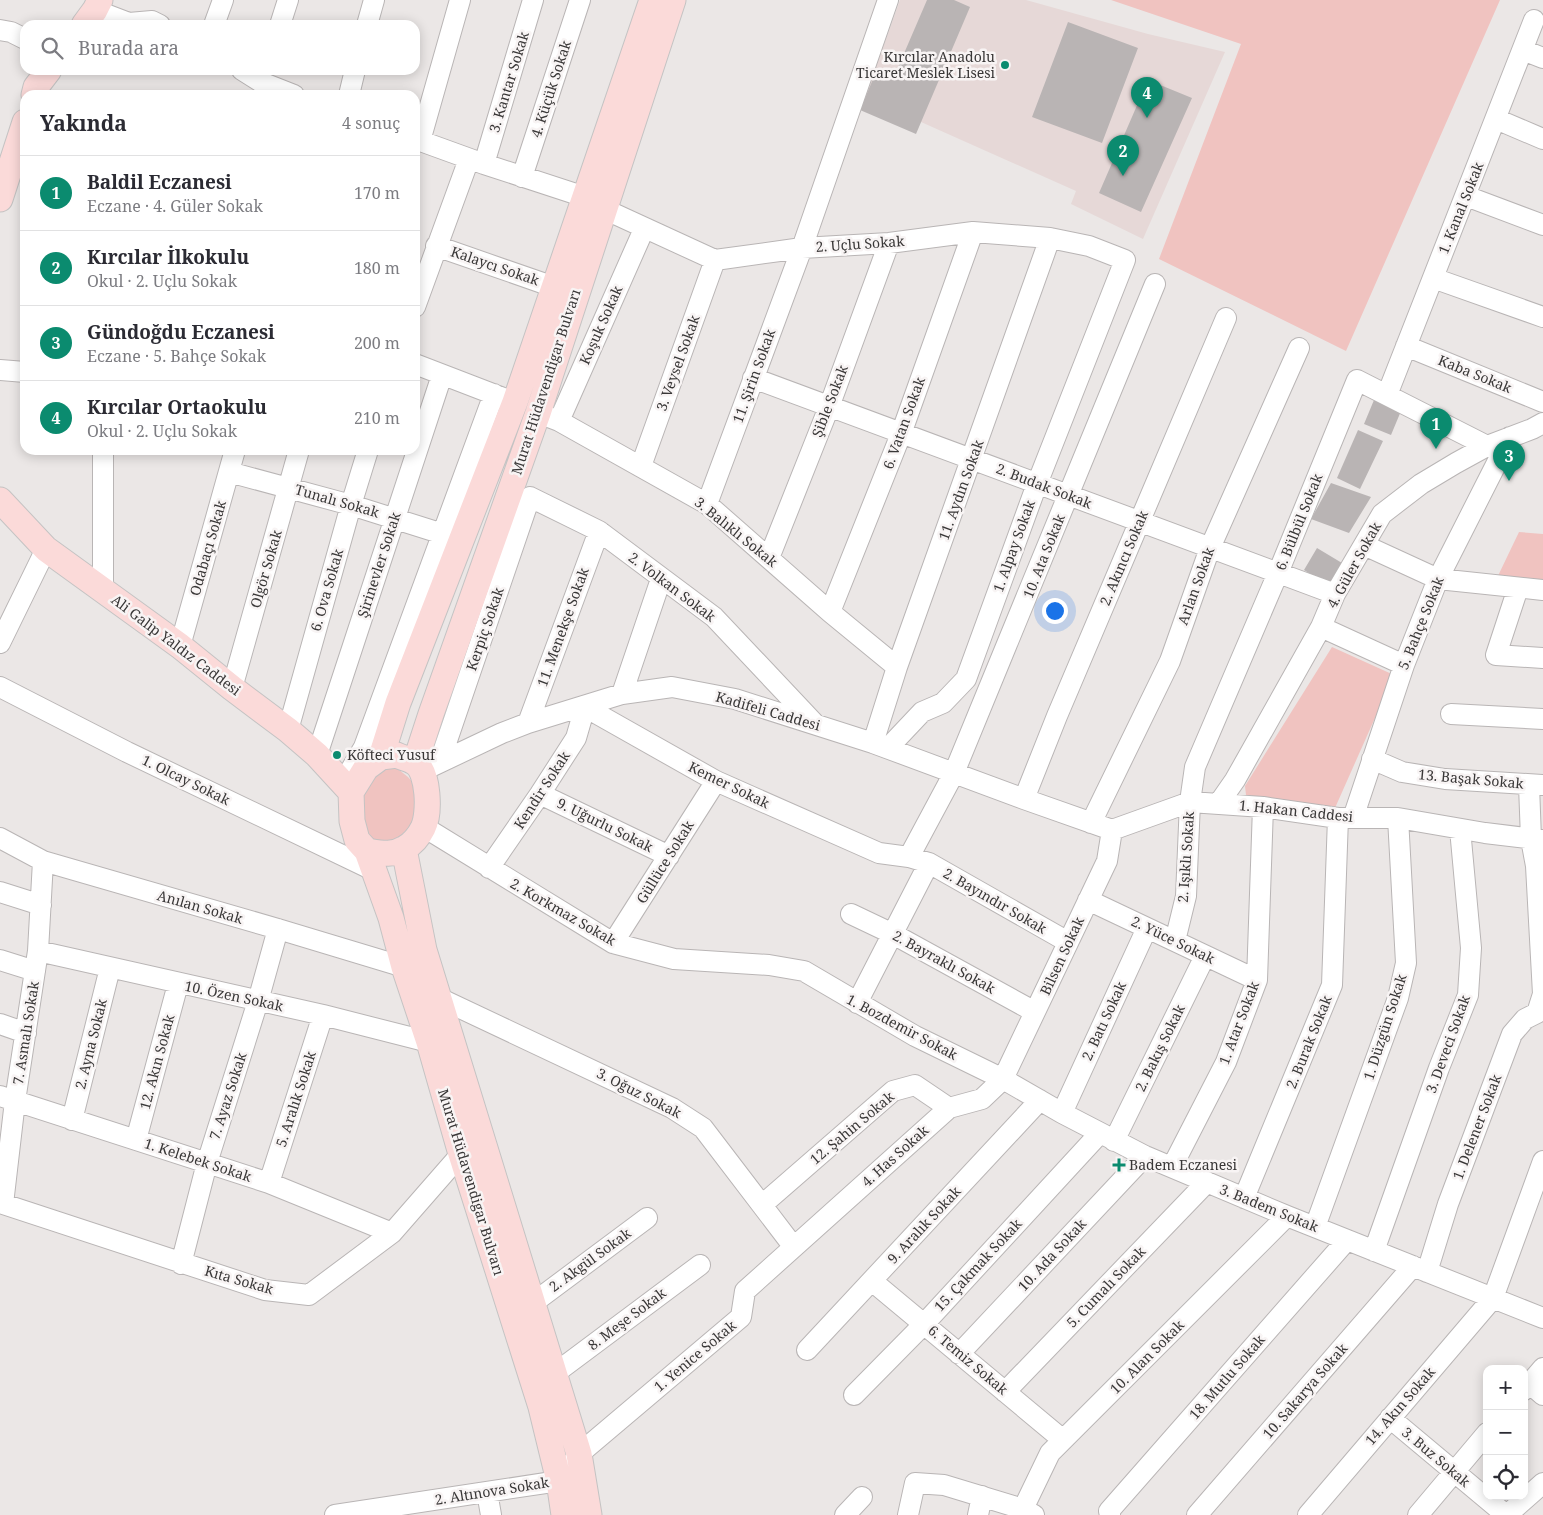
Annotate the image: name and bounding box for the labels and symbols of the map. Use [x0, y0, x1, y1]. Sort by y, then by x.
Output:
street label: 3. Kantar Sokak [484, 28, 533, 135]
street label: 4. Küçük Sokak [526, 37, 575, 140]
place label: Kırcılar Anadolu Ticaret Meslek Lisesi [856, 47, 996, 82]
marker: Kırcılar Anadolu Ticaret Meslek Lisesi [999, 59, 1011, 71]
pin: 4 [1131, 77, 1163, 118]
pin: 2 [1107, 135, 1139, 176]
street label: 1. Kanal Sokak [1433, 158, 1488, 257]
street label: 2. Uçlu Sokak [815, 231, 906, 256]
street label: Kalaycı Sokak [448, 241, 543, 290]
street label: Koşuk Sokak [575, 282, 627, 367]
street label: Murat Hüdavendigar Bulvarı [507, 286, 585, 477]
street label: 3. Veysel Sokak [651, 311, 704, 413]
street label: 11. Şirin Sokak [728, 326, 780, 425]
street label: Kaba Sokak [1436, 350, 1516, 397]
street label: Şible Sokak [807, 361, 852, 440]
street label: 6. Vatan Sokak [878, 373, 929, 472]
pin: 1 [1420, 408, 1452, 449]
street label: 11. Aydın Sokak [934, 436, 988, 543]
pin: 3 [1493, 440, 1525, 481]
street label: 2. Budak Sokak [993, 459, 1096, 513]
street label: 6. Bülbül Sokak [1270, 470, 1327, 573]
street label: Tunalı Sokak [293, 479, 382, 522]
street label: 3. Balıklı Sokak [691, 492, 782, 571]
street label: 1. Alpay Sokak [988, 496, 1039, 595]
street label: Odabaçı Sokak [185, 497, 230, 598]
street label: 2. Akıncı Sokak [1095, 507, 1152, 608]
street label: Şirinevler Sokak [353, 509, 405, 620]
street label: 10. Ata Sokak [1018, 510, 1069, 601]
street label: 4. Güler Sokak [1322, 518, 1386, 611]
street label: Olgör Sokak [245, 527, 286, 610]
street label: Arlan Sokak [1173, 544, 1219, 627]
street label: 6. Ova Sokak [306, 546, 348, 633]
street label: 2. Volkan Sokak [625, 548, 720, 626]
street label: 11. Menekşe Sokak [532, 564, 593, 689]
street label: 5. Bahçe Sokak [1393, 573, 1448, 672]
street label: Kerpiç Sokak [461, 584, 508, 673]
street label: Ali Galip Yaldız Caddesi [108, 590, 245, 700]
your location [1042, 598, 1068, 624]
street label: Kadifeli Caddesi [714, 687, 823, 735]
place label: Köfteci Yusuf [347, 745, 437, 764]
street label: Kendir Sokak [509, 746, 574, 832]
marker: Köfteci Yusuf [331, 749, 343, 761]
street label: 1. Olcay Sokak [139, 750, 234, 809]
street label: Kemer Sokak [686, 757, 774, 813]
street label: 13. Başak Sokak [1418, 764, 1525, 793]
street label: 9. Uğurlu Sokak [554, 793, 657, 856]
street label: 1. Hakan Caddesi [1238, 795, 1355, 826]
street label: 2. Işıklı Sokak [1173, 810, 1198, 903]
street label: Güllüce Sokak [631, 816, 698, 907]
street label: 2. Bayındır Sokak [940, 863, 1051, 938]
street label: 2. Korkmaz Sokak [507, 874, 620, 950]
street label: Anılan Sokak [155, 885, 246, 928]
street label: 2. Yüce Sokak [1128, 911, 1219, 968]
street label: Bilsen Sokak [1035, 913, 1088, 998]
street label: 2. Bayraklı Sokak [890, 926, 1000, 998]
street label: 1. Düzgün Sokak [1358, 971, 1411, 1082]
street label: 10. Özen Sokak [183, 976, 286, 1015]
street label: 2. Batı Sokak [1077, 978, 1130, 1063]
street label: 1. Atar Sokak [1214, 978, 1263, 1067]
street label: 7. Asmalı Sokak [8, 979, 43, 1086]
street label: 1. Bozdemir Sokak [843, 989, 962, 1064]
street label: 3. Deveci Sokak [1421, 991, 1474, 1096]
street label: 2. Burak Sokak [1281, 992, 1336, 1091]
street label: 2. Ayna Sokak [70, 996, 111, 1091]
street label: 2. Bakış Sokak [1130, 1000, 1189, 1094]
street label: 12. Akın Sokak [135, 1011, 179, 1112]
street label: 5. Aralık Sokak [271, 1048, 320, 1149]
street label: 7. Ayaz Sokak [204, 1049, 251, 1142]
street label: 3. Oğuz Sokak [594, 1063, 685, 1122]
street label: 1. Delener Sokak [1448, 1071, 1506, 1182]
street label: Murat Hüdavendigar Bulvarı [434, 1086, 509, 1278]
street label: 12. Şahin Sokak [806, 1086, 898, 1168]
street label: 4. Has Sokak [857, 1120, 933, 1191]
street label: 1. Kelebek Sokak [142, 1133, 255, 1186]
place label: Badem Eczanesi [1129, 1155, 1237, 1174]
marker: Badem Eczanesi [1113, 1159, 1125, 1171]
street label: 3. Badem Sokak [1217, 1179, 1322, 1236]
street label: 9. Aralık Sokak [883, 1181, 965, 1268]
street label: 15. Çakmak Sokak [930, 1214, 1026, 1315]
street label: 10. Ada Sokak [1013, 1214, 1091, 1295]
street label: 2. Akgül Sokak [545, 1223, 635, 1296]
street label: 5. Cumalı Sokak [1062, 1241, 1150, 1331]
street label: Kıta Sokak [203, 1261, 277, 1299]
street label: 8. Meşe Sokak [584, 1283, 670, 1354]
street label: 1. Yenice Sokak [650, 1315, 740, 1396]
street label: 10. Alan Sokak [1105, 1315, 1188, 1398]
street label: 6. Temiz Sokak [924, 1321, 1013, 1399]
street label: 18. Mutlu Sokak [1184, 1330, 1269, 1423]
street label: 10. Sakarya Sokak [1258, 1338, 1352, 1442]
street label: 14. Akın Sokak [1360, 1362, 1439, 1449]
street label: 3. Buz Sokak [1398, 1422, 1475, 1491]
street label: 2. Altınova Sokak [434, 1472, 551, 1509]

